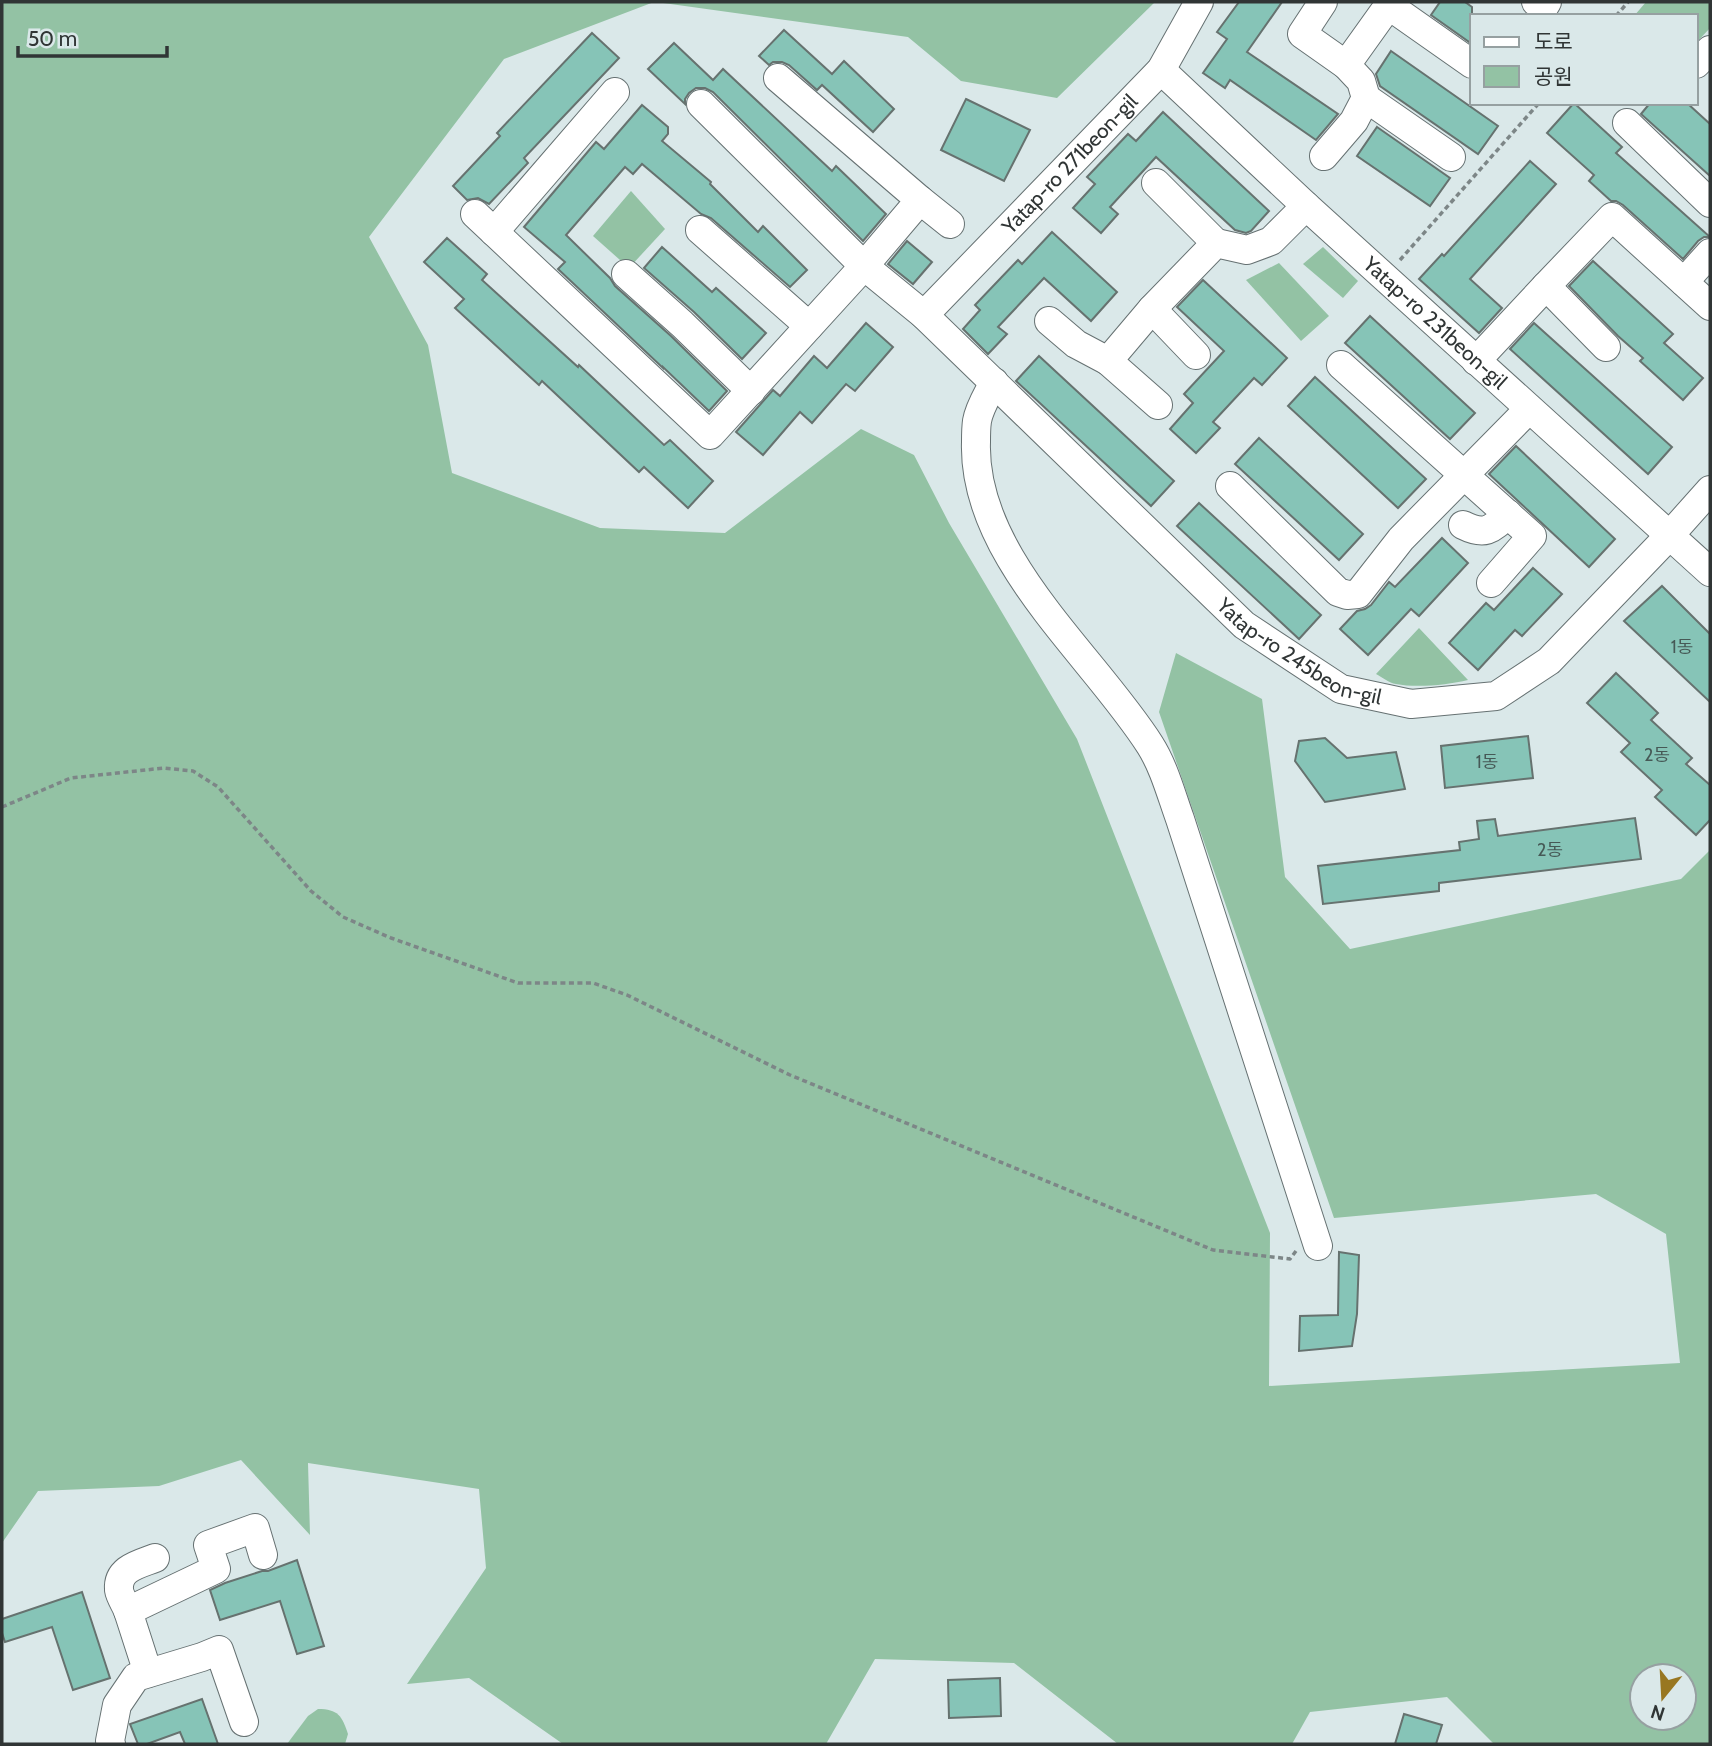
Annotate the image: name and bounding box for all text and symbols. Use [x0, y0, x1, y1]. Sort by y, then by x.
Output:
scale bar [18, 14, 166, 58]
legend [1470, 14, 1698, 105]
text: 50 m [28, 26, 77, 51]
text: 도로 [1534, 29, 1573, 54]
text: 공원 [1534, 64, 1573, 89]
street label: Yatap-ro 271beon-gil [996, 89, 1143, 239]
street label: Yatap-ro 231beon-gil [1358, 251, 1512, 394]
street label: Yatap-ro 245beon-gil [1211, 592, 1384, 709]
house number: 1동 [1671, 636, 1693, 658]
house number: 2동 [1644, 744, 1670, 766]
house number: 1동 [1476, 751, 1498, 773]
house number: 2동 [1537, 839, 1563, 861]
north arrow [1628, 1662, 1698, 1732]
text: N [1648, 1700, 1668, 1726]

